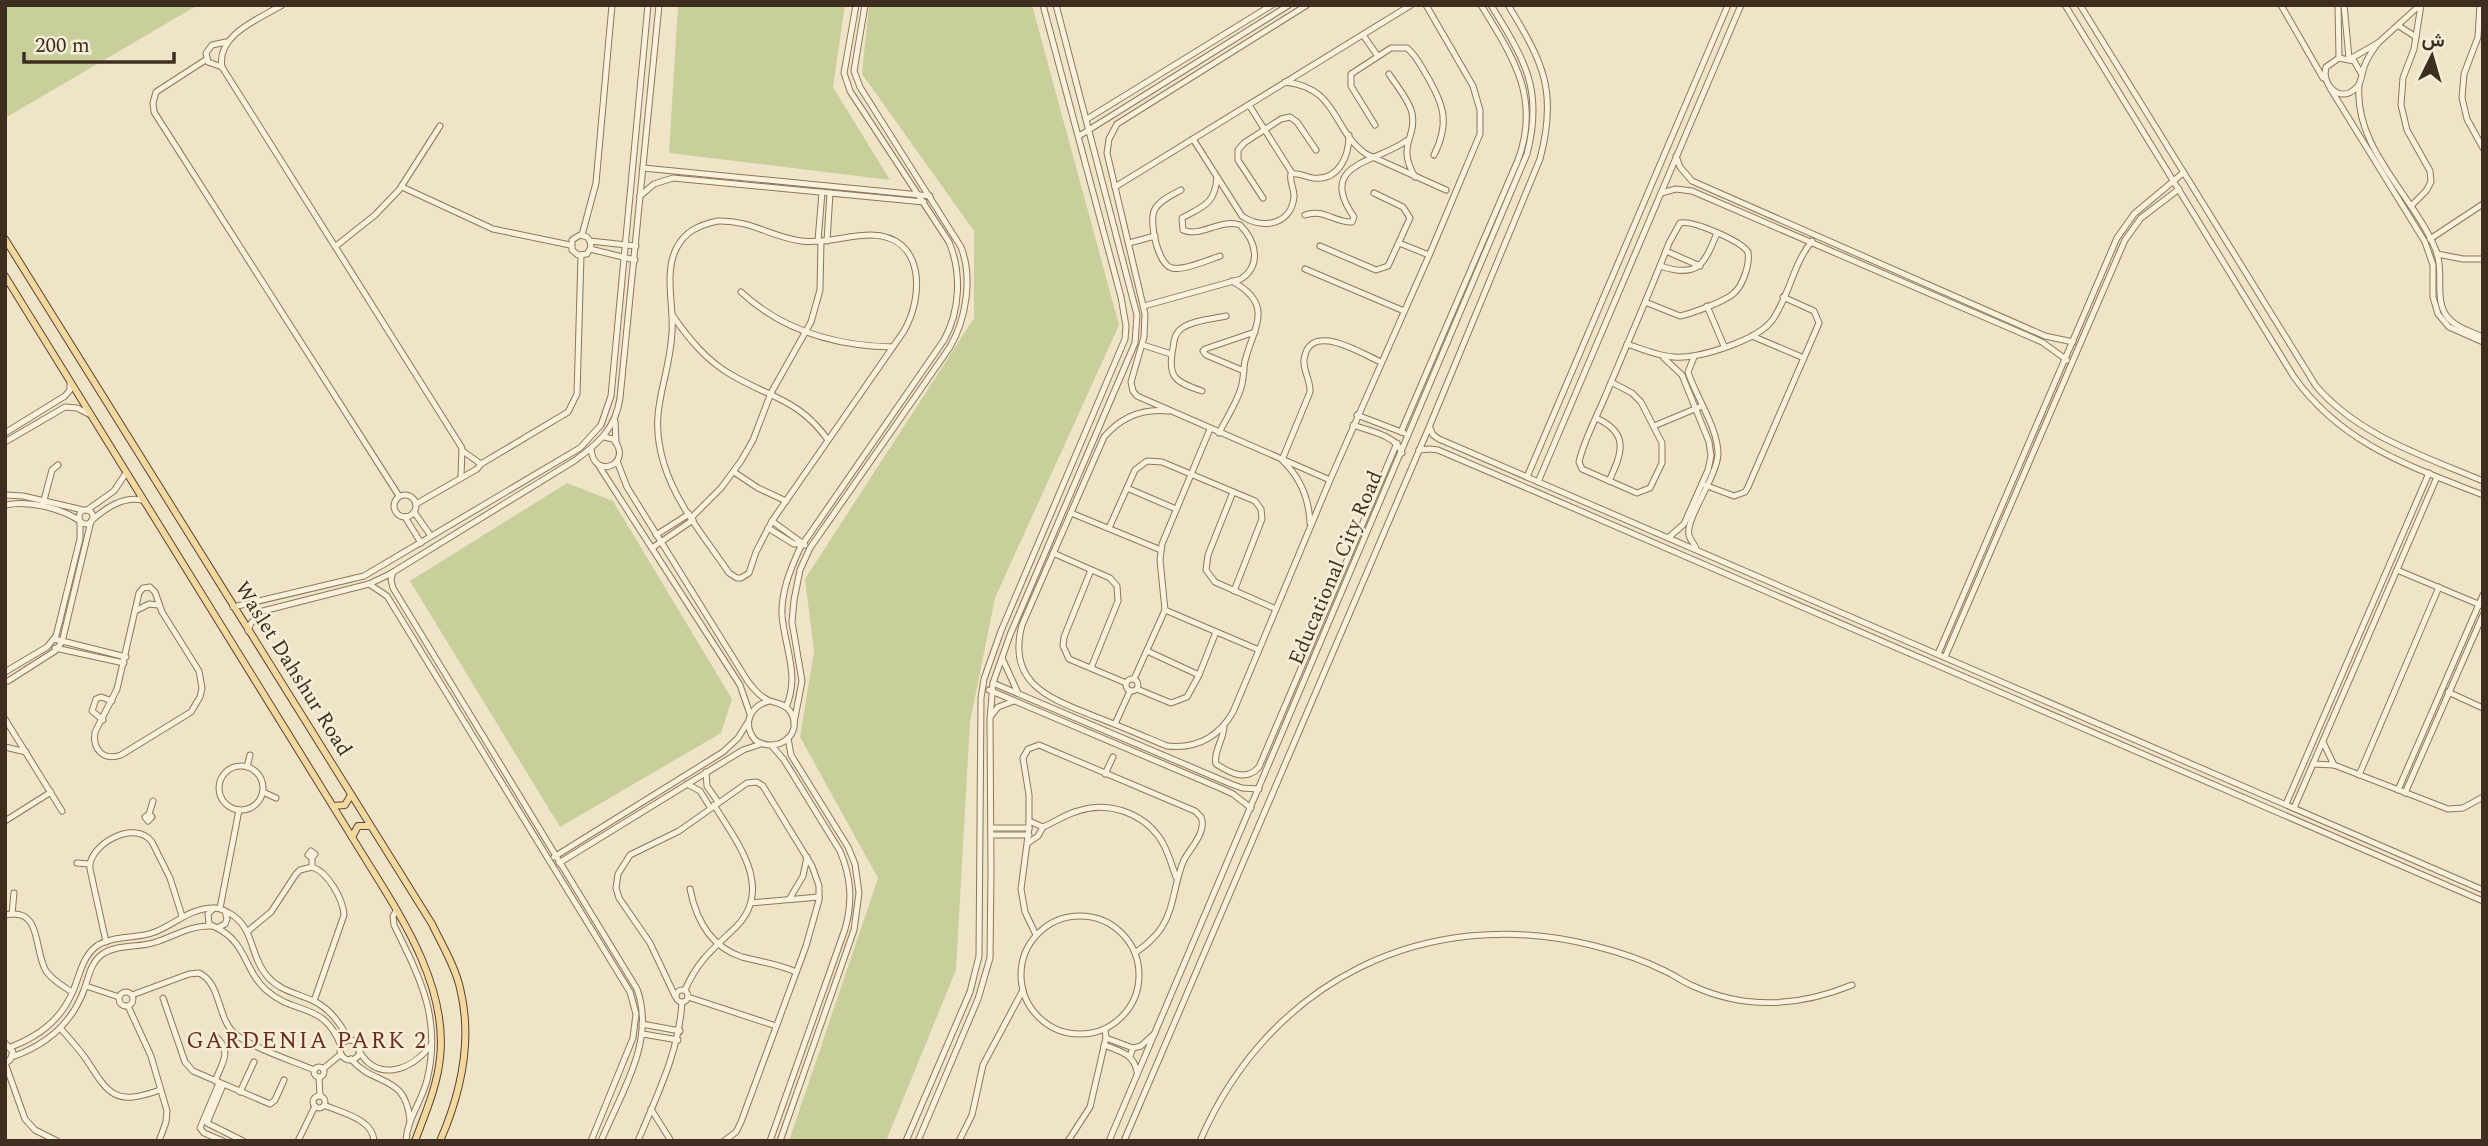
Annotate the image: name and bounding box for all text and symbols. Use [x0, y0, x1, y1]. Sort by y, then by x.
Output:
scale bar [24, 21, 175, 65]
north arrow [2397, 21, 2467, 91]
text: ش [2421, 25, 2446, 56]
text: 200 m [35, 30, 90, 62]
street label: Educational City Road [1281, 466, 1391, 670]
street label: Waslet Dahshur Road [226, 575, 360, 763]
district label: GARDENIA PARK 2 [186, 1024, 428, 1059]

